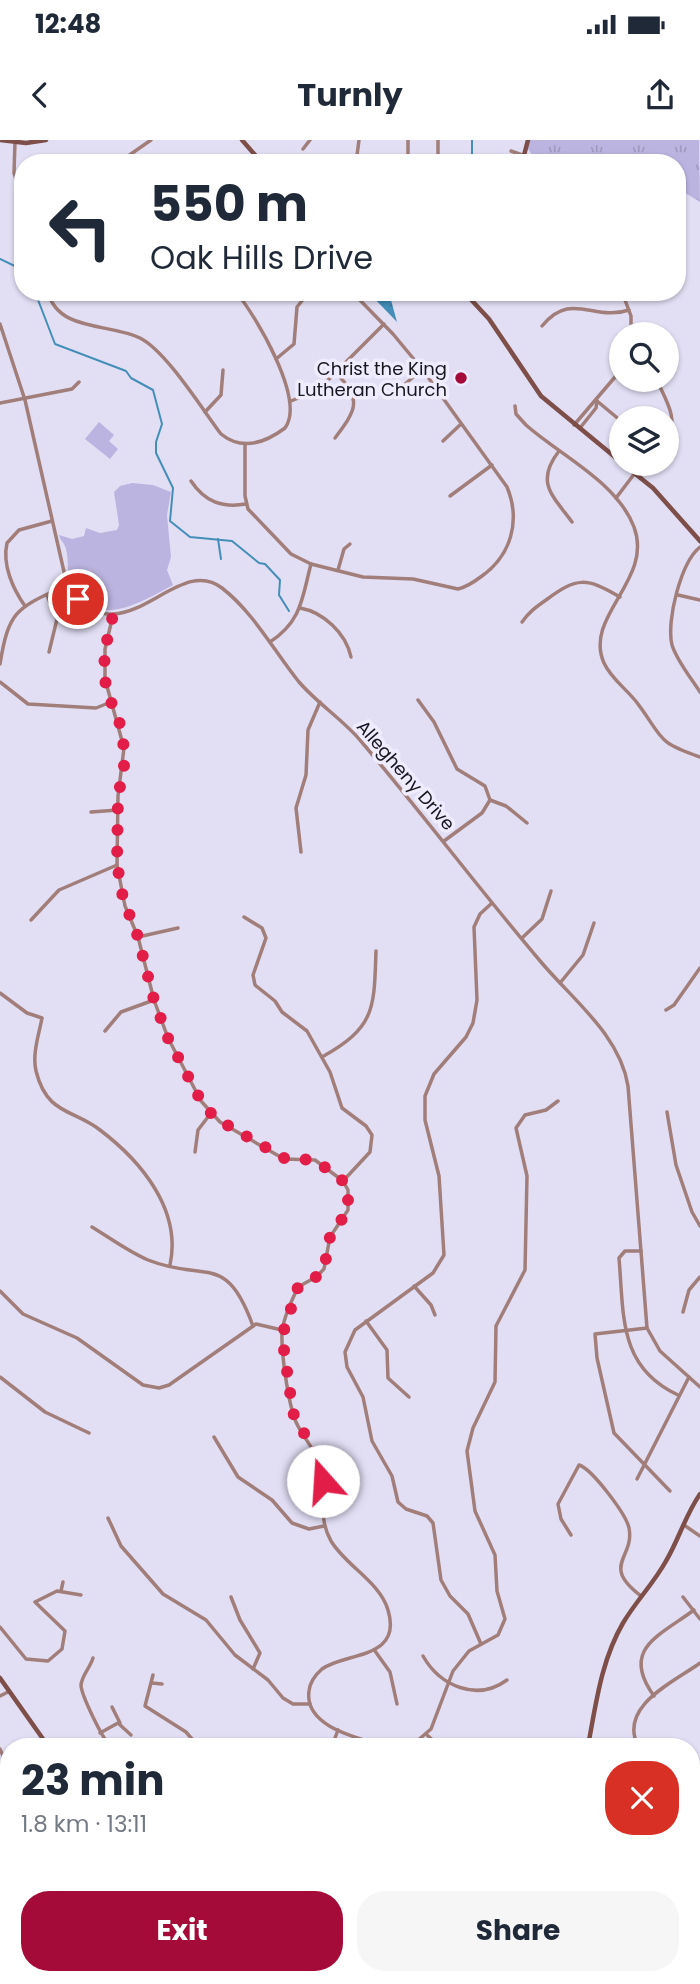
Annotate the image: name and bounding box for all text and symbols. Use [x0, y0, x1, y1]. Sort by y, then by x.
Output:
text: 12:48 [35, 6, 101, 42]
text: Turnly [297, 72, 403, 117]
icon: back [21, 76, 59, 114]
icon: share [641, 76, 679, 114]
text: 550 m [150, 170, 308, 238]
icon: left [35, 182, 126, 273]
text: Oak Hills Drive [150, 235, 373, 280]
map controls [609, 322, 679, 476]
button: search [609, 322, 679, 392]
place label: Christ the King Lutheran Church [297, 356, 447, 402]
marker: Christ the King Lutheran Church [453, 370, 469, 386]
button: layers [609, 406, 679, 476]
pin [48, 569, 108, 629]
icon: arrive [59, 580, 97, 618]
street label: Allegheny Drive [351, 715, 461, 835]
position arrow [286, 1444, 360, 1518]
text: 23 min [21, 1751, 164, 1810]
button: close [605, 1761, 679, 1835]
text: 1.8 km · 13:11 [21, 1808, 147, 1840]
button: Exit [21, 1891, 343, 1971]
button: Share [357, 1891, 679, 1971]

